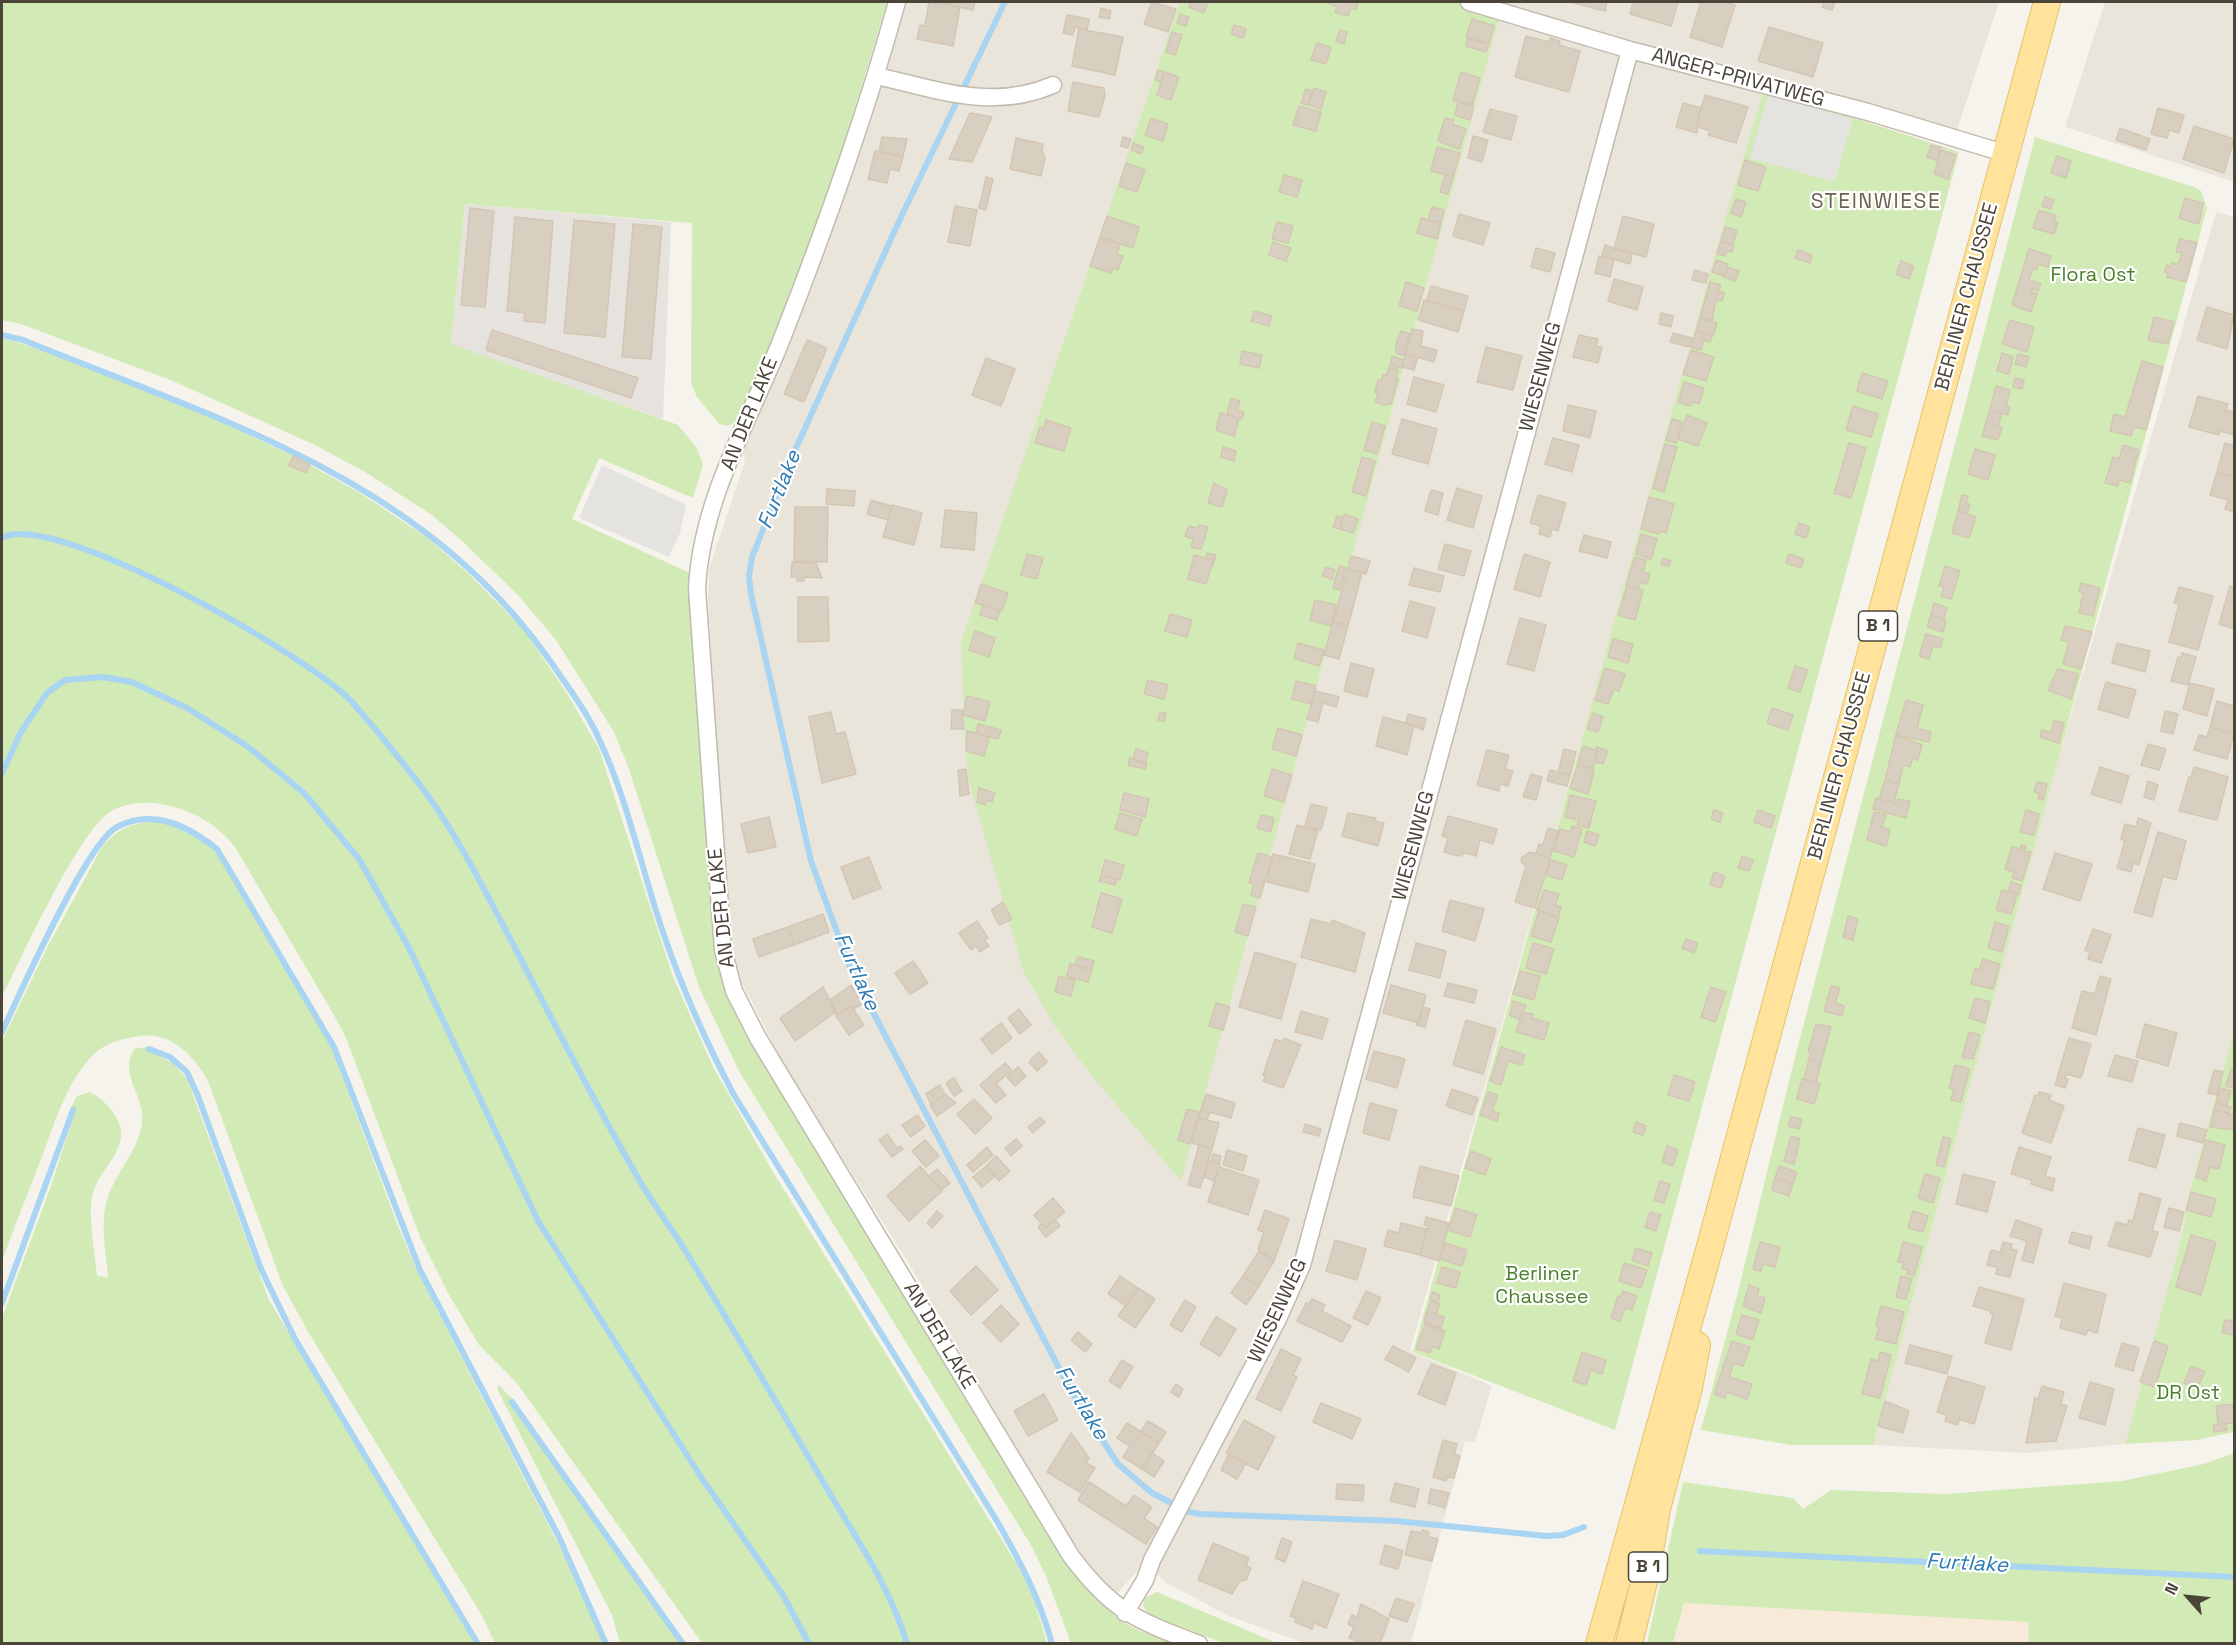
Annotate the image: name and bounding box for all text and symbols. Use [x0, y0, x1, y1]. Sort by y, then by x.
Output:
street label: ANGER-PRIVATWEG [1649, 43, 1827, 113]
district label: STEINWIESE [1811, 189, 1941, 215]
street label: BERLINER CHAUSSEE [1930, 200, 2004, 394]
park label: Flora Ost [2051, 264, 2135, 288]
street label: WIESENWEG [1515, 320, 1567, 434]
street label: AN DER LAKE [716, 354, 784, 474]
water label: Furtlake [753, 447, 807, 533]
road number: B 1 [1858, 611, 1898, 641]
street label: BERLINER CHAUSSEE [1803, 669, 1877, 863]
street label: WIESENWEG [1388, 789, 1440, 903]
street label: AN DER LAKE [704, 847, 740, 969]
water label: Furtlake [828, 929, 884, 1015]
street label: WIESENWEG [1243, 1255, 1313, 1367]
park label: Berliner Chaussee [1495, 1263, 1589, 1310]
street label: AN DER LAKE [898, 1278, 980, 1394]
water label: Furtlake [1049, 1361, 1113, 1445]
park label: DR Ost [2156, 1382, 2220, 1406]
water label: Furtlake [1925, 1549, 2009, 1579]
road number: B 1 [1628, 1552, 1668, 1582]
north arrow [2158, 1567, 2218, 1627]
text: N [2160, 1579, 2183, 1598]

